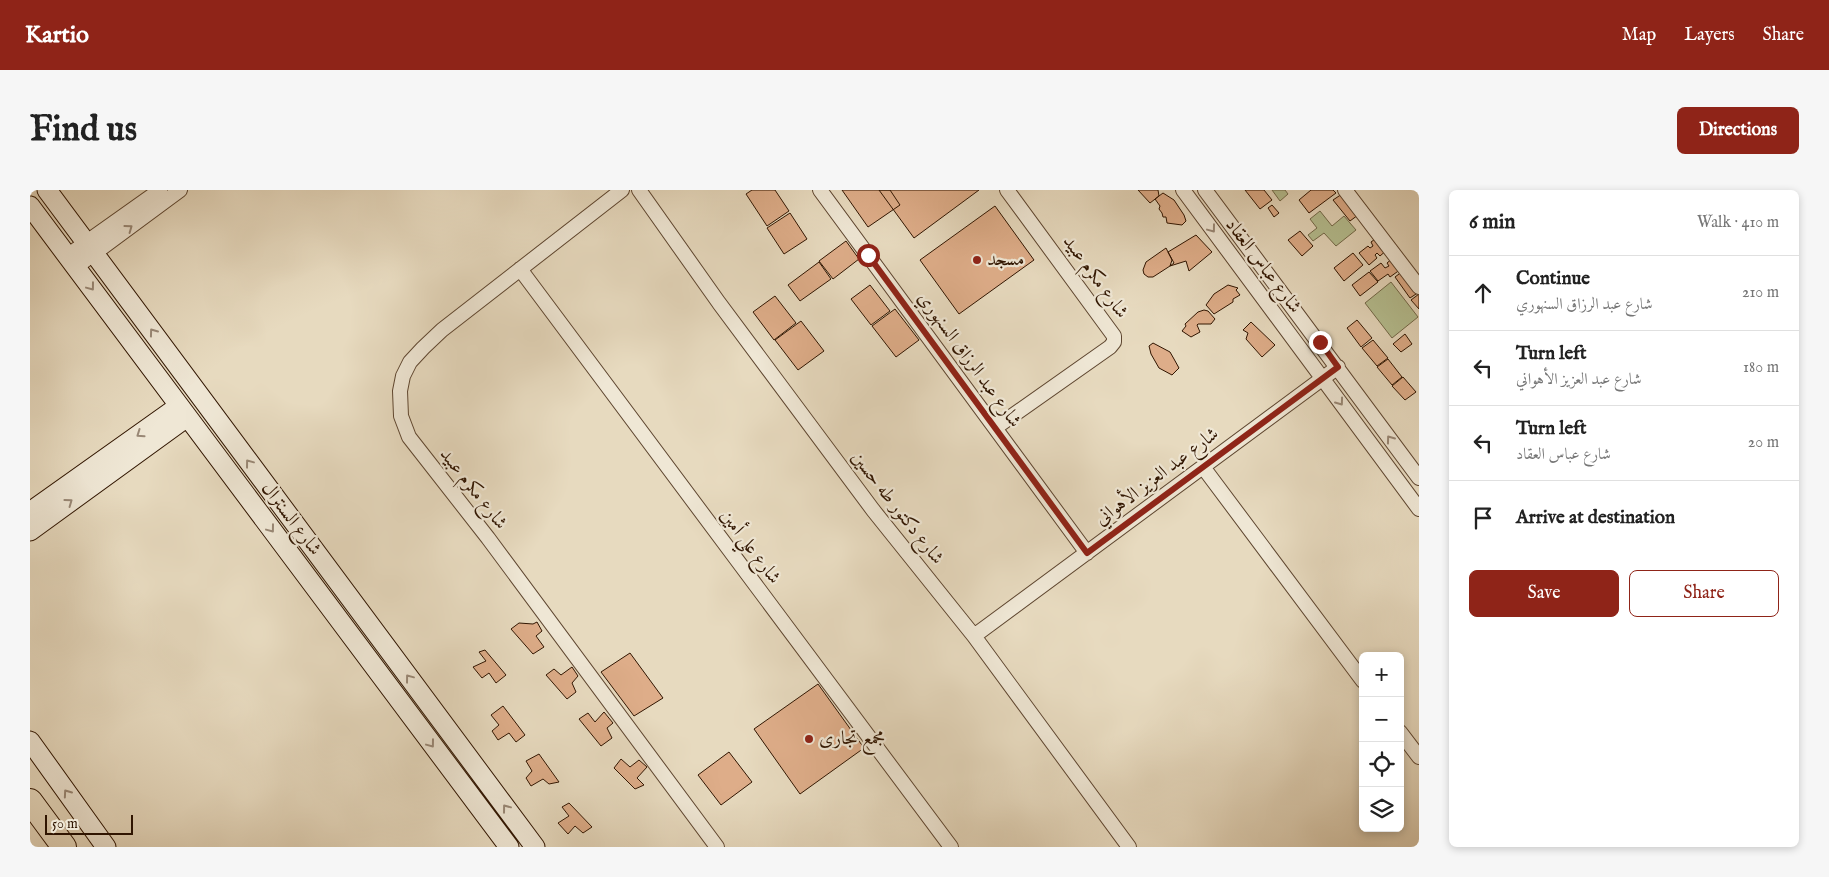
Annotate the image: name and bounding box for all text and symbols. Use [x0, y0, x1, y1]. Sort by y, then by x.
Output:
text: Kartio [25, 20, 89, 51]
text: Map [1622, 24, 1656, 47]
text: Layers [1684, 24, 1735, 47]
text: Share [1763, 24, 1804, 47]
button: Directions [1677, 107, 1799, 154]
text: Find us [30, 108, 137, 153]
text: 6 min [1469, 209, 1515, 236]
text: Walk · 410 m [1697, 213, 1779, 233]
street label: شارع عباس العقاد [1218, 214, 1306, 319]
one-way arrow [1206, 223, 1214, 232]
one-way arrow [123, 225, 132, 233]
street label: شارع مكرم عبيد [1054, 231, 1133, 325]
route start [857, 244, 880, 267]
place label: مسجد [987, 248, 1024, 272]
marker: مسجد [971, 254, 983, 266]
text: Continue [1516, 267, 1590, 291]
icon: ahead [1469, 279, 1497, 307]
one-way arrow [85, 281, 93, 290]
text: 210 m [1742, 283, 1779, 303]
street label: شارع عبد الرزاق السنهوري [910, 287, 1026, 434]
text: شارع عبد الرزاق السنهوري [1516, 295, 1653, 315]
one-way arrow [150, 329, 158, 338]
route end [1309, 331, 1332, 354]
text: Turn left [1516, 342, 1587, 366]
icon: left [1469, 354, 1497, 382]
text: 180 m [1743, 358, 1779, 378]
text: شارع عبد العزيز الأهواني [1516, 370, 1642, 390]
one-way arrow [1334, 396, 1343, 406]
text: Turn left [1516, 417, 1587, 441]
street label: شارع عبد العزيز الأهواني [1088, 420, 1225, 533]
one-way arrow [136, 428, 145, 437]
icon: left [1469, 429, 1497, 457]
text: 20 m [1748, 433, 1779, 453]
one-way arrow [1387, 435, 1396, 444]
street label: شارع مكرم عبيد [431, 443, 512, 536]
text: شارع عباس العقاد [1516, 445, 1611, 465]
street label: شارع دكتور طه حسين [844, 447, 949, 571]
one-way arrow [247, 460, 255, 469]
street label: شارع السنترال [254, 477, 326, 562]
one-way arrow [64, 499, 73, 508]
street label: شارع علي أمين [710, 504, 788, 592]
icon: arrive [1469, 504, 1497, 532]
text: Arrive at destination [1516, 506, 1675, 530]
one-way arrow [266, 523, 274, 532]
button: Save [1469, 570, 1619, 617]
button: Share [1629, 570, 1779, 617]
map controls [1359, 652, 1404, 832]
button: + [1359, 652, 1404, 697]
one-way arrow [406, 675, 414, 684]
button: − [1359, 697, 1404, 742]
place label: مجمع تجارى [819, 727, 885, 755]
marker: مجمع تجارى [803, 733, 815, 745]
one-way arrow [426, 738, 434, 747]
button: locate [1359, 742, 1404, 787]
button: layers [1359, 787, 1404, 832]
one-way arrow [64, 789, 73, 799]
one-way arrow [503, 805, 511, 814]
scale bar [45, 812, 132, 835]
text: 50 m [52, 815, 78, 833]

